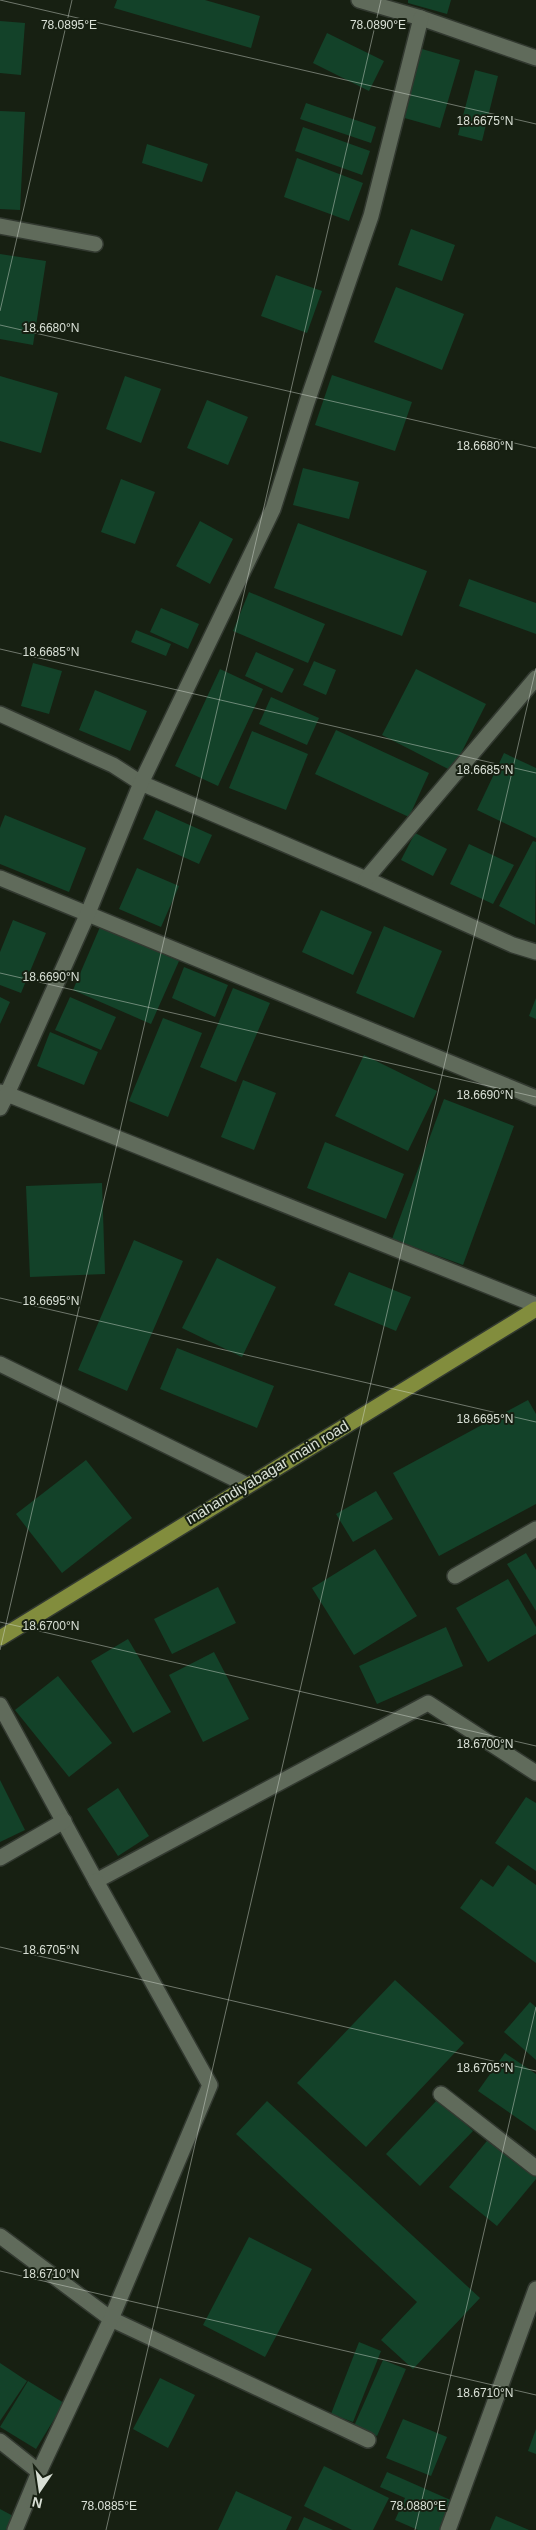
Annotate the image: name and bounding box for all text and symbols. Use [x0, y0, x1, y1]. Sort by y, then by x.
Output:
text: 78.0895°E [41, 18, 97, 32]
text: 78.0890°E [350, 18, 406, 32]
text: 18.6675°N [457, 114, 513, 128]
text: 18.6680°N [23, 321, 79, 335]
text: 18.6680°N [457, 439, 513, 453]
text: 18.6685°N [23, 645, 79, 659]
text: 18.6685°N [457, 763, 513, 777]
text: 18.6690°N [23, 970, 79, 984]
text: 18.6690°N [457, 1088, 513, 1102]
text: 18.6695°N [23, 1294, 79, 1308]
text: 18.6695°N [457, 1412, 513, 1426]
street label: mahamdiyabagar main road [183, 1417, 351, 1527]
text: 18.6700°N [23, 1619, 79, 1633]
text: 18.6700°N [457, 1737, 513, 1751]
text: 18.6705°N [23, 1943, 79, 1957]
text: 18.6705°N [457, 2061, 513, 2075]
text: 18.6710°N [23, 2267, 79, 2281]
text: 18.6710°N [457, 2386, 513, 2400]
north arrow [15, 2465, 65, 2515]
text: N [30, 2494, 44, 2512]
text: 78.0885°E [81, 2499, 137, 2513]
text: 78.0880°E [390, 2499, 446, 2513]

